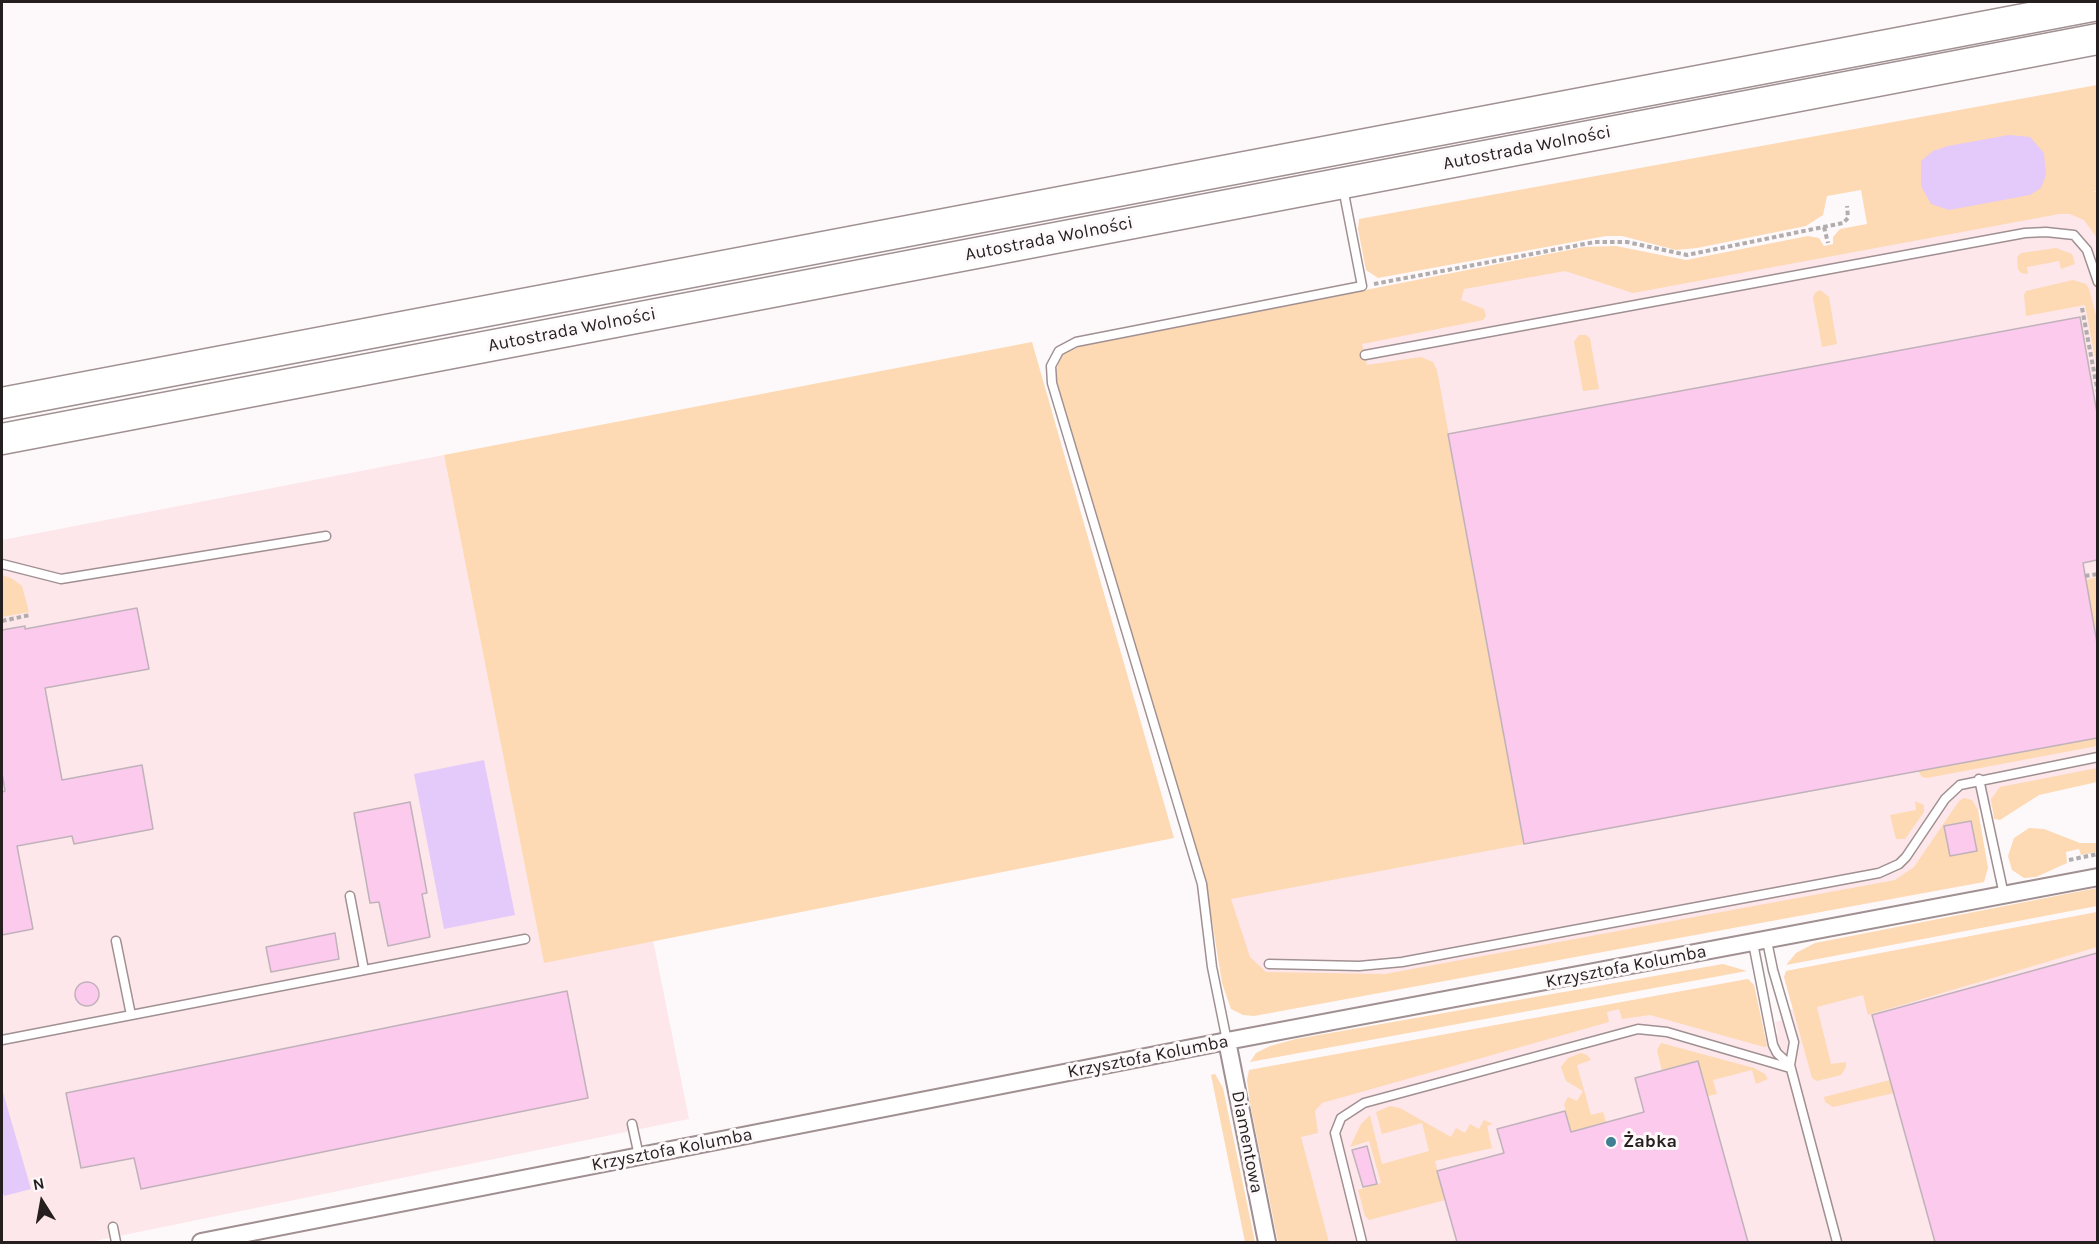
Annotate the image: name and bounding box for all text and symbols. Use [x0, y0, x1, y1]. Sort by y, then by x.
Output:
street label: Autostrada Wolności [1441, 121, 1613, 175]
street label: Autostrada Wolności [963, 212, 1135, 266]
street label: Autostrada Wolności [486, 303, 658, 357]
street label: Krzysztofa Kolumba [1544, 941, 1708, 993]
street label: Krzysztofa Kolumba [1066, 1031, 1230, 1083]
street label: Diamentowa [1227, 1089, 1267, 1195]
street label: Krzysztofa Kolumba [590, 1124, 754, 1176]
place label: Żabka [1623, 1131, 1677, 1153]
marker: Żabka [1604, 1135, 1618, 1149]
north arrow [12, 1172, 72, 1232]
text: N [31, 1173, 46, 1194]

